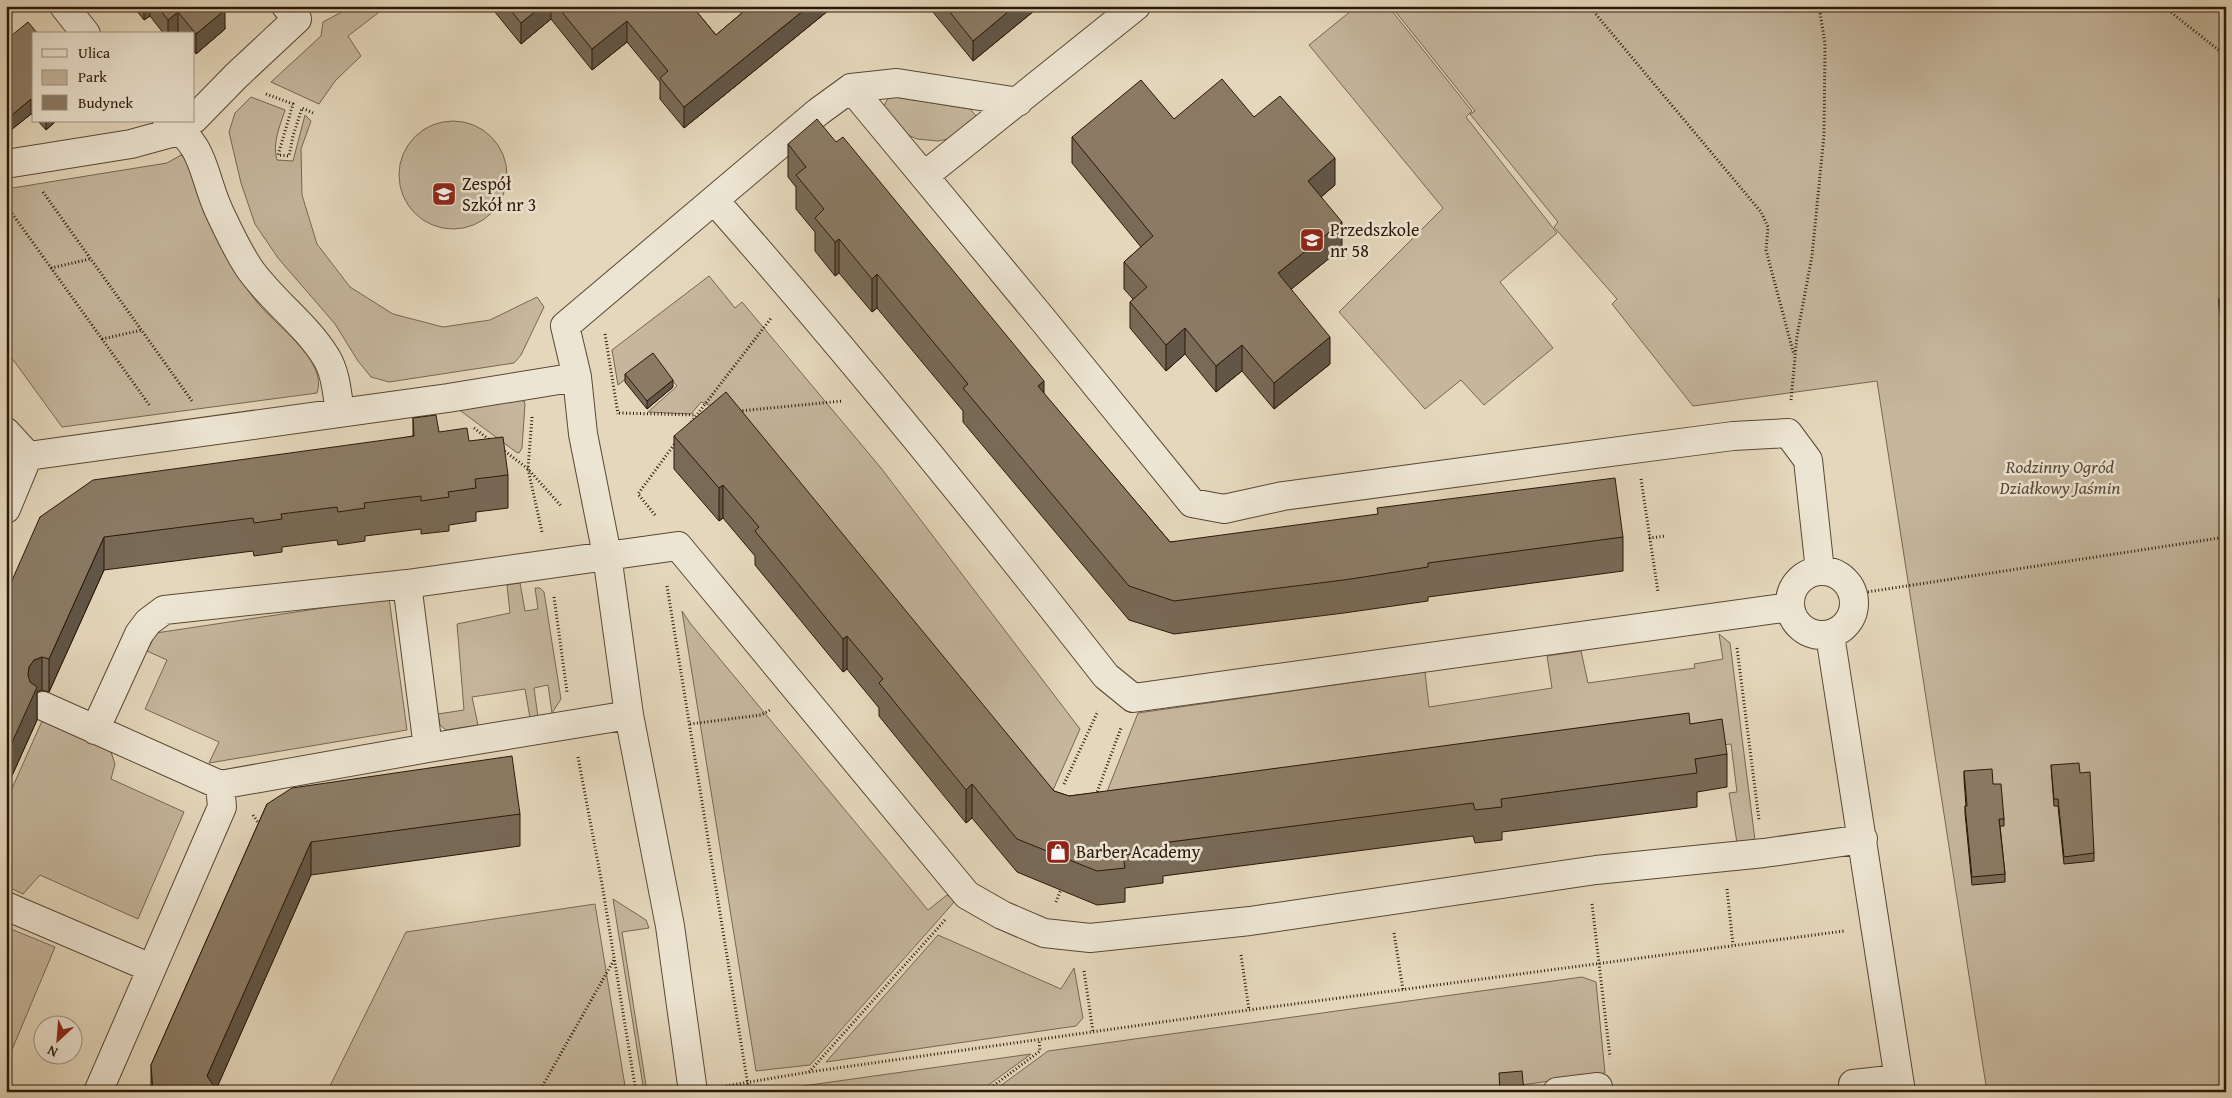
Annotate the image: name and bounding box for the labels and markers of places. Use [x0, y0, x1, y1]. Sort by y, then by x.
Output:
place label: Zespół Szkół nr 3 [462, 170, 536, 218]
school or university icon: Zespół Szkół nr 3 [431, 181, 457, 207]
place label: Przedszkole nr 58 [1330, 216, 1420, 264]
school or university icon: Przedszkole nr 58 [1299, 227, 1325, 253]
place label: Barber Academy [1076, 838, 1200, 865]
shop icon: Barber Academy [1045, 839, 1071, 865]

